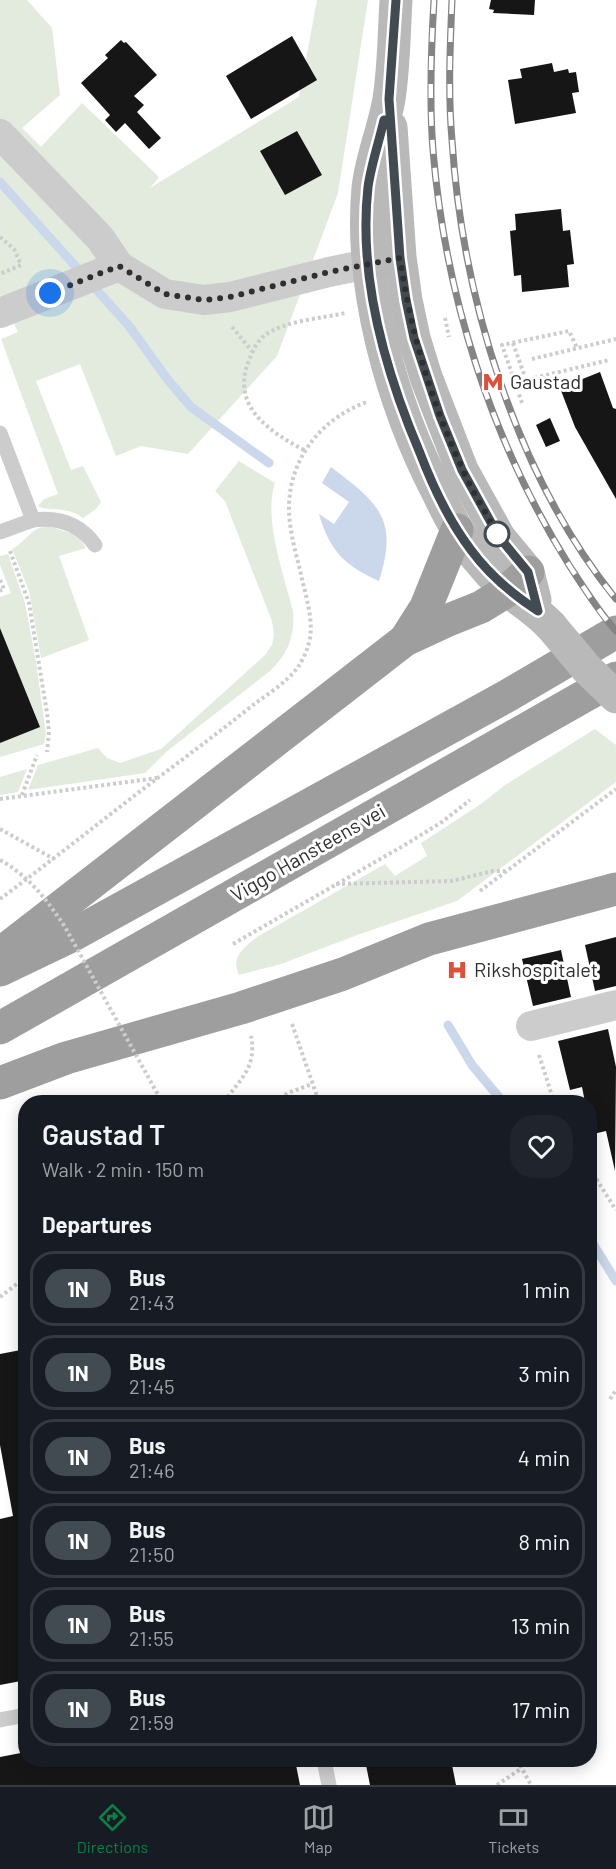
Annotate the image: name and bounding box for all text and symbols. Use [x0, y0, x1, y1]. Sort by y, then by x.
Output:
your location [35, 278, 65, 308]
place label: Gaustad [510, 369, 581, 393]
metro station icon: Gaustad [481, 370, 505, 394]
unlabelled marker [484, 521, 510, 547]
street label: Viggo Hansteens vei [226, 798, 389, 906]
place label: Rikshospitalet [474, 957, 598, 981]
hospital icon: Rikshospitalet [445, 958, 469, 982]
button: heart [510, 1115, 573, 1178]
text: Gaustad T [42, 1117, 165, 1151]
text: Walk · 2 min · 150 m [42, 1157, 204, 1181]
text: Departures [42, 1211, 152, 1237]
text: Bus [129, 1264, 166, 1290]
text: 1N [67, 1276, 89, 1301]
text: 1 min [522, 1276, 570, 1302]
text: 21:43 [129, 1290, 175, 1314]
text: Bus [129, 1348, 166, 1374]
text: 1N [67, 1360, 89, 1385]
text: 3 min [519, 1360, 570, 1386]
text: 21:45 [129, 1374, 175, 1398]
text: Bus [129, 1432, 166, 1458]
text: 1N [67, 1444, 89, 1469]
text: 4 min [518, 1444, 570, 1470]
text: 21:46 [129, 1458, 175, 1482]
text: Bus [129, 1516, 166, 1542]
text: 1N [67, 1528, 89, 1553]
text: 8 min [518, 1528, 570, 1554]
text: 21:50 [129, 1542, 175, 1566]
text: Bus [129, 1600, 166, 1626]
text: 1N [67, 1612, 89, 1637]
text: 13 min [511, 1612, 570, 1638]
text: 21:55 [129, 1626, 174, 1650]
text: Bus [129, 1684, 166, 1710]
text: 1N [67, 1696, 89, 1721]
text: 17 min [512, 1696, 570, 1722]
text: 21:59 [129, 1710, 174, 1734]
tab: Directions [77, 1801, 148, 1856]
tab: Map [302, 1801, 335, 1856]
tab: Tickets [488, 1801, 539, 1856]

